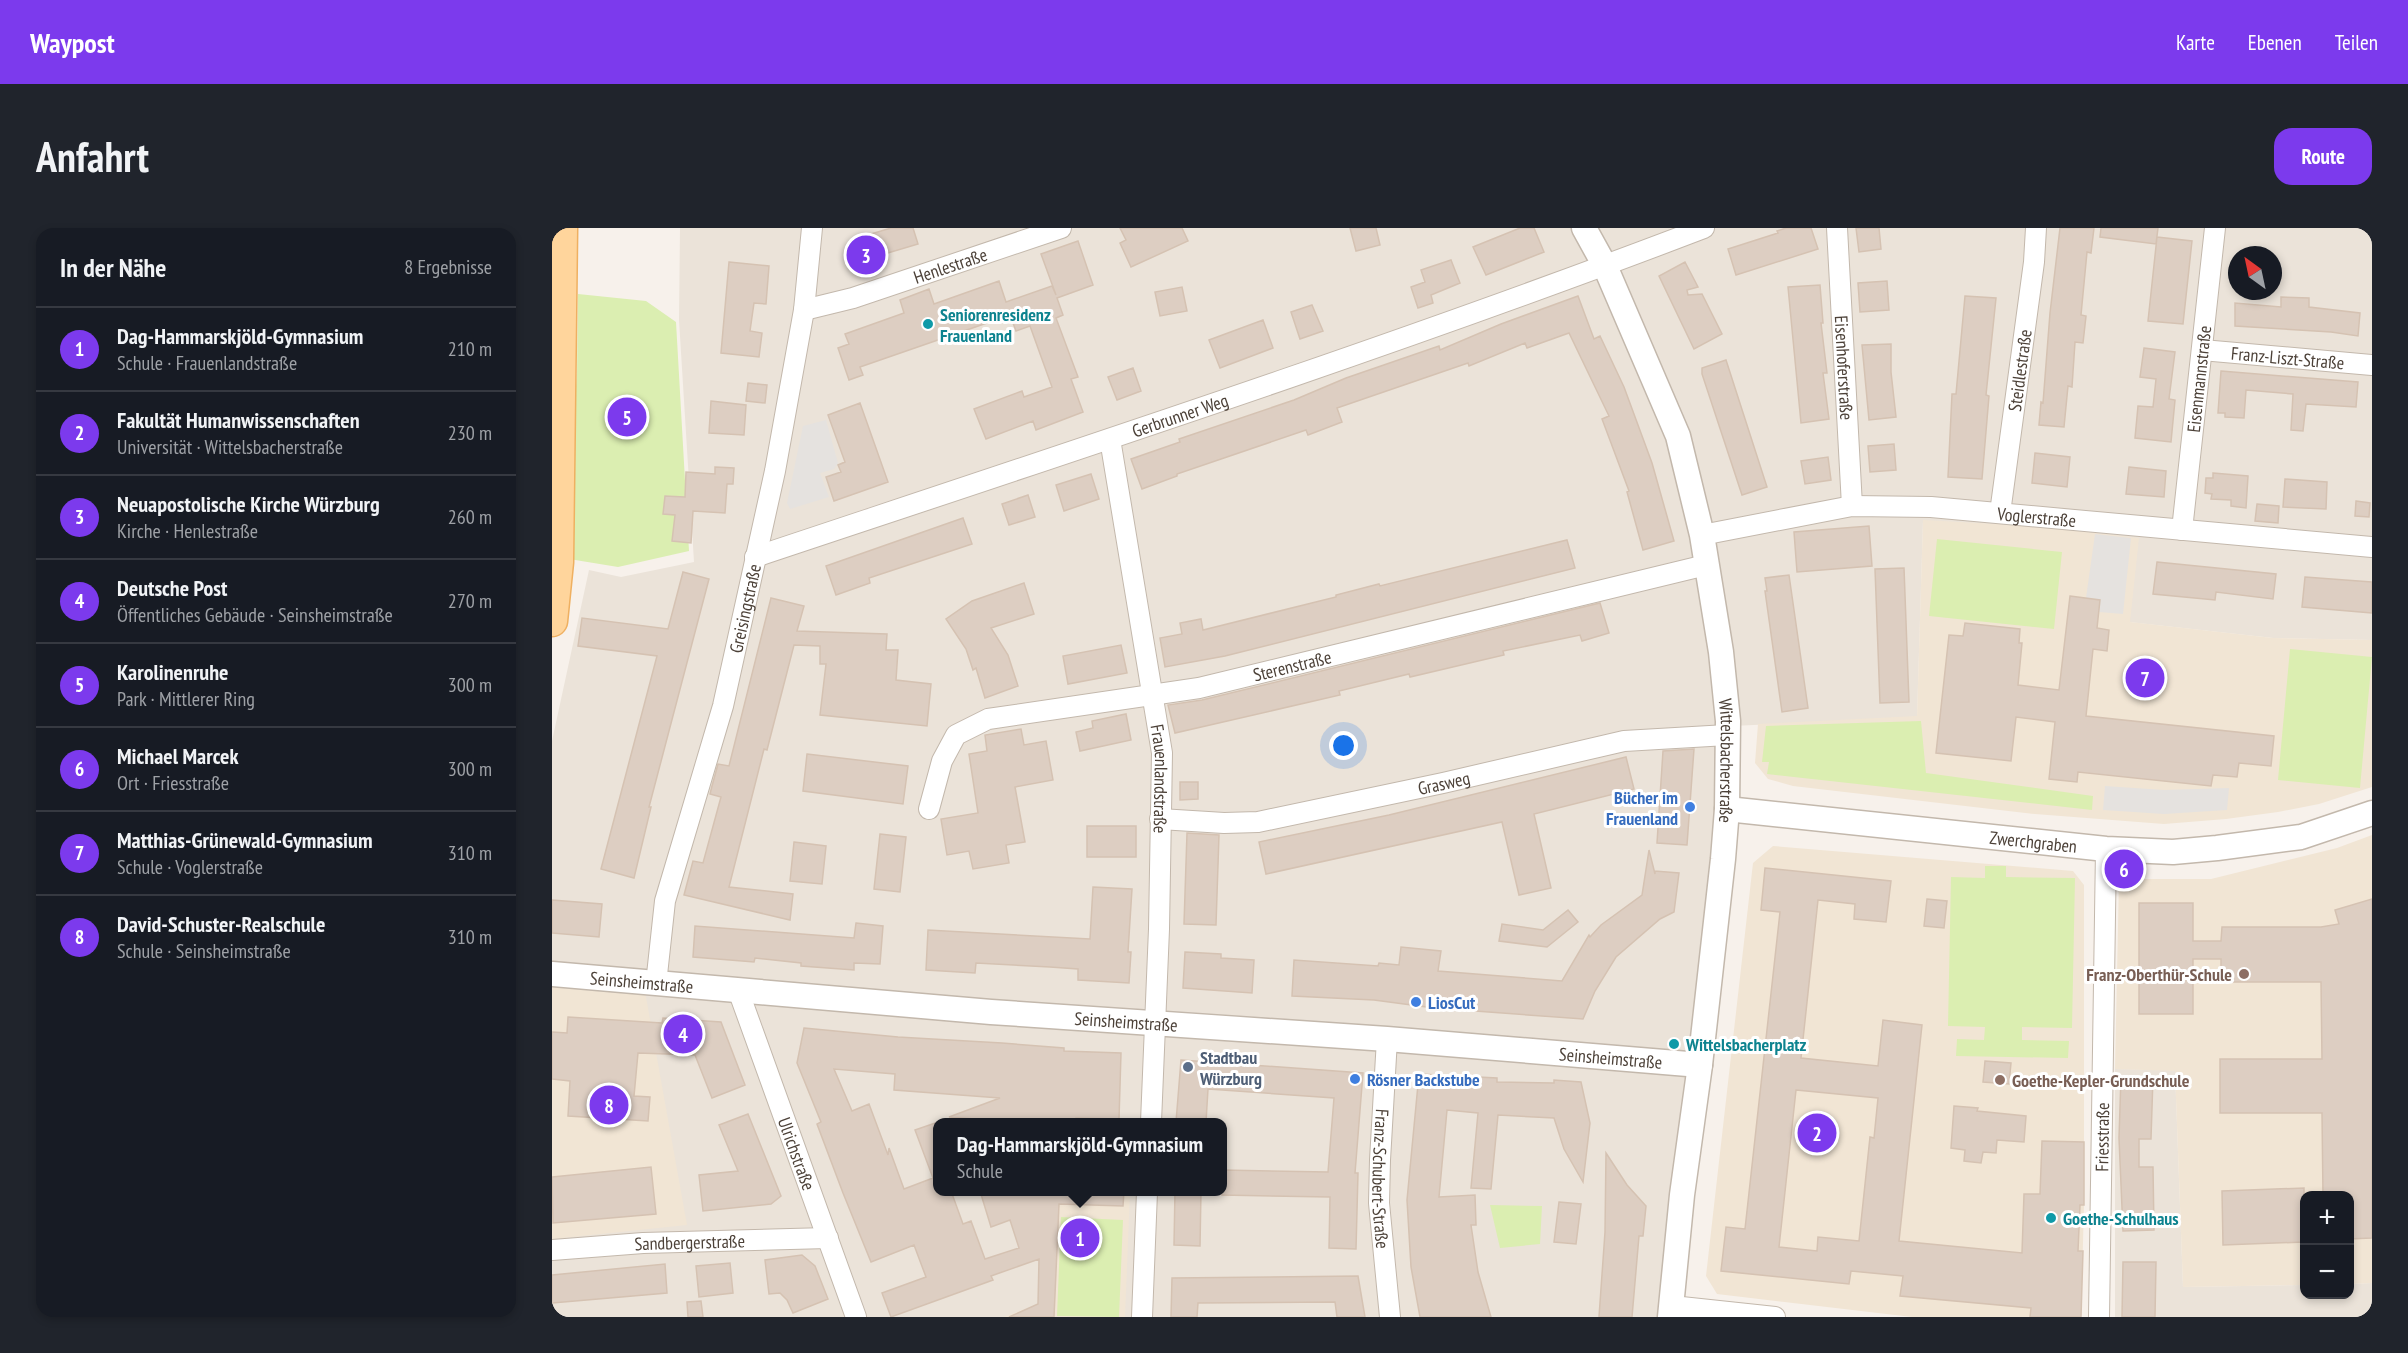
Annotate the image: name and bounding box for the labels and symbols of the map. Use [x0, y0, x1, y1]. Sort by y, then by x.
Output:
pin: 3 [846, 232, 886, 278]
street label: Henlestraße [910, 242, 990, 288]
north arrow [2228, 246, 2282, 300]
place label: Seniorenresidenz Frauenland [940, 303, 1051, 347]
street label: Eisenhoferstraße [1830, 315, 1859, 421]
marker: Seniorenresidenz Frauenland [921, 317, 935, 331]
street label: Eisenmannstraße [2181, 324, 2216, 433]
street label: Steidlestraße [2002, 328, 2036, 413]
street label: Franz-Liszt-Straße [2230, 341, 2345, 374]
street label: Gerbrunner Weg [1129, 388, 1231, 442]
pin: 5 [608, 394, 646, 440]
street label: Voglerstraße [1995, 501, 2077, 532]
street label: Greisingstraße [724, 562, 766, 655]
street label: Sterenstraße [1251, 645, 1333, 686]
pin: 7 [2126, 656, 2164, 700]
street label: Wittelsbacherstraße [1714, 697, 1740, 824]
street label: Frauenlandstraße [1146, 723, 1174, 834]
your location [1329, 731, 1358, 760]
street label: Grasweg [1416, 766, 1472, 800]
place label: Bücher im Frauenland [1606, 786, 1678, 830]
marker: Bücher im Frauenland [1683, 800, 1697, 814]
street label: Zwerchgraben [1988, 825, 2078, 857]
pin: 6 [2104, 846, 2144, 892]
place label: Franz-Oberthür-Schule [2086, 963, 2232, 986]
street label: Seinsheimstraße [589, 966, 694, 998]
marker: Franz-Oberthür-Schule [2237, 967, 2251, 981]
place label: LiosCut [1428, 991, 1476, 1014]
marker: LiosCut [1409, 995, 1423, 1009]
street label: Seinsheimstraße [1074, 1006, 1178, 1036]
pin: 4 [664, 1012, 702, 1056]
place label: Wittelsbacherplatz [1685, 1033, 1807, 1056]
marker: Wittelsbacherplatz [1667, 1037, 1681, 1051]
street label: Seinsheimstraße [1558, 1042, 1663, 1073]
place label: Stadtbau Würzburg [1199, 1046, 1262, 1090]
marker: Stadtbau Würzburg [1181, 1060, 1195, 1074]
place label: Rösner Backstube [1367, 1068, 1480, 1091]
place label: Goethe-Kepler-Grundschule [2012, 1069, 2190, 1092]
marker: Rösner Backstube [1348, 1072, 1362, 1086]
marker: Goethe-Kepler-Grundschule [1993, 1073, 2007, 1087]
pin: 8 [590, 1082, 628, 1128]
street label: Friesstraße [2090, 1102, 2114, 1172]
street label: Franz-Schubert-Straße [1368, 1108, 1395, 1250]
pin: 2 [1798, 1110, 1836, 1156]
street label: Ulrichstraße [773, 1114, 821, 1193]
place label: Goethe-Schulhaus [2063, 1207, 2179, 1230]
marker: Goethe-Schulhaus [2044, 1211, 2058, 1225]
pin: 1 [1060, 1216, 1100, 1260]
street label: Sandbergerstraße [634, 1229, 745, 1255]

